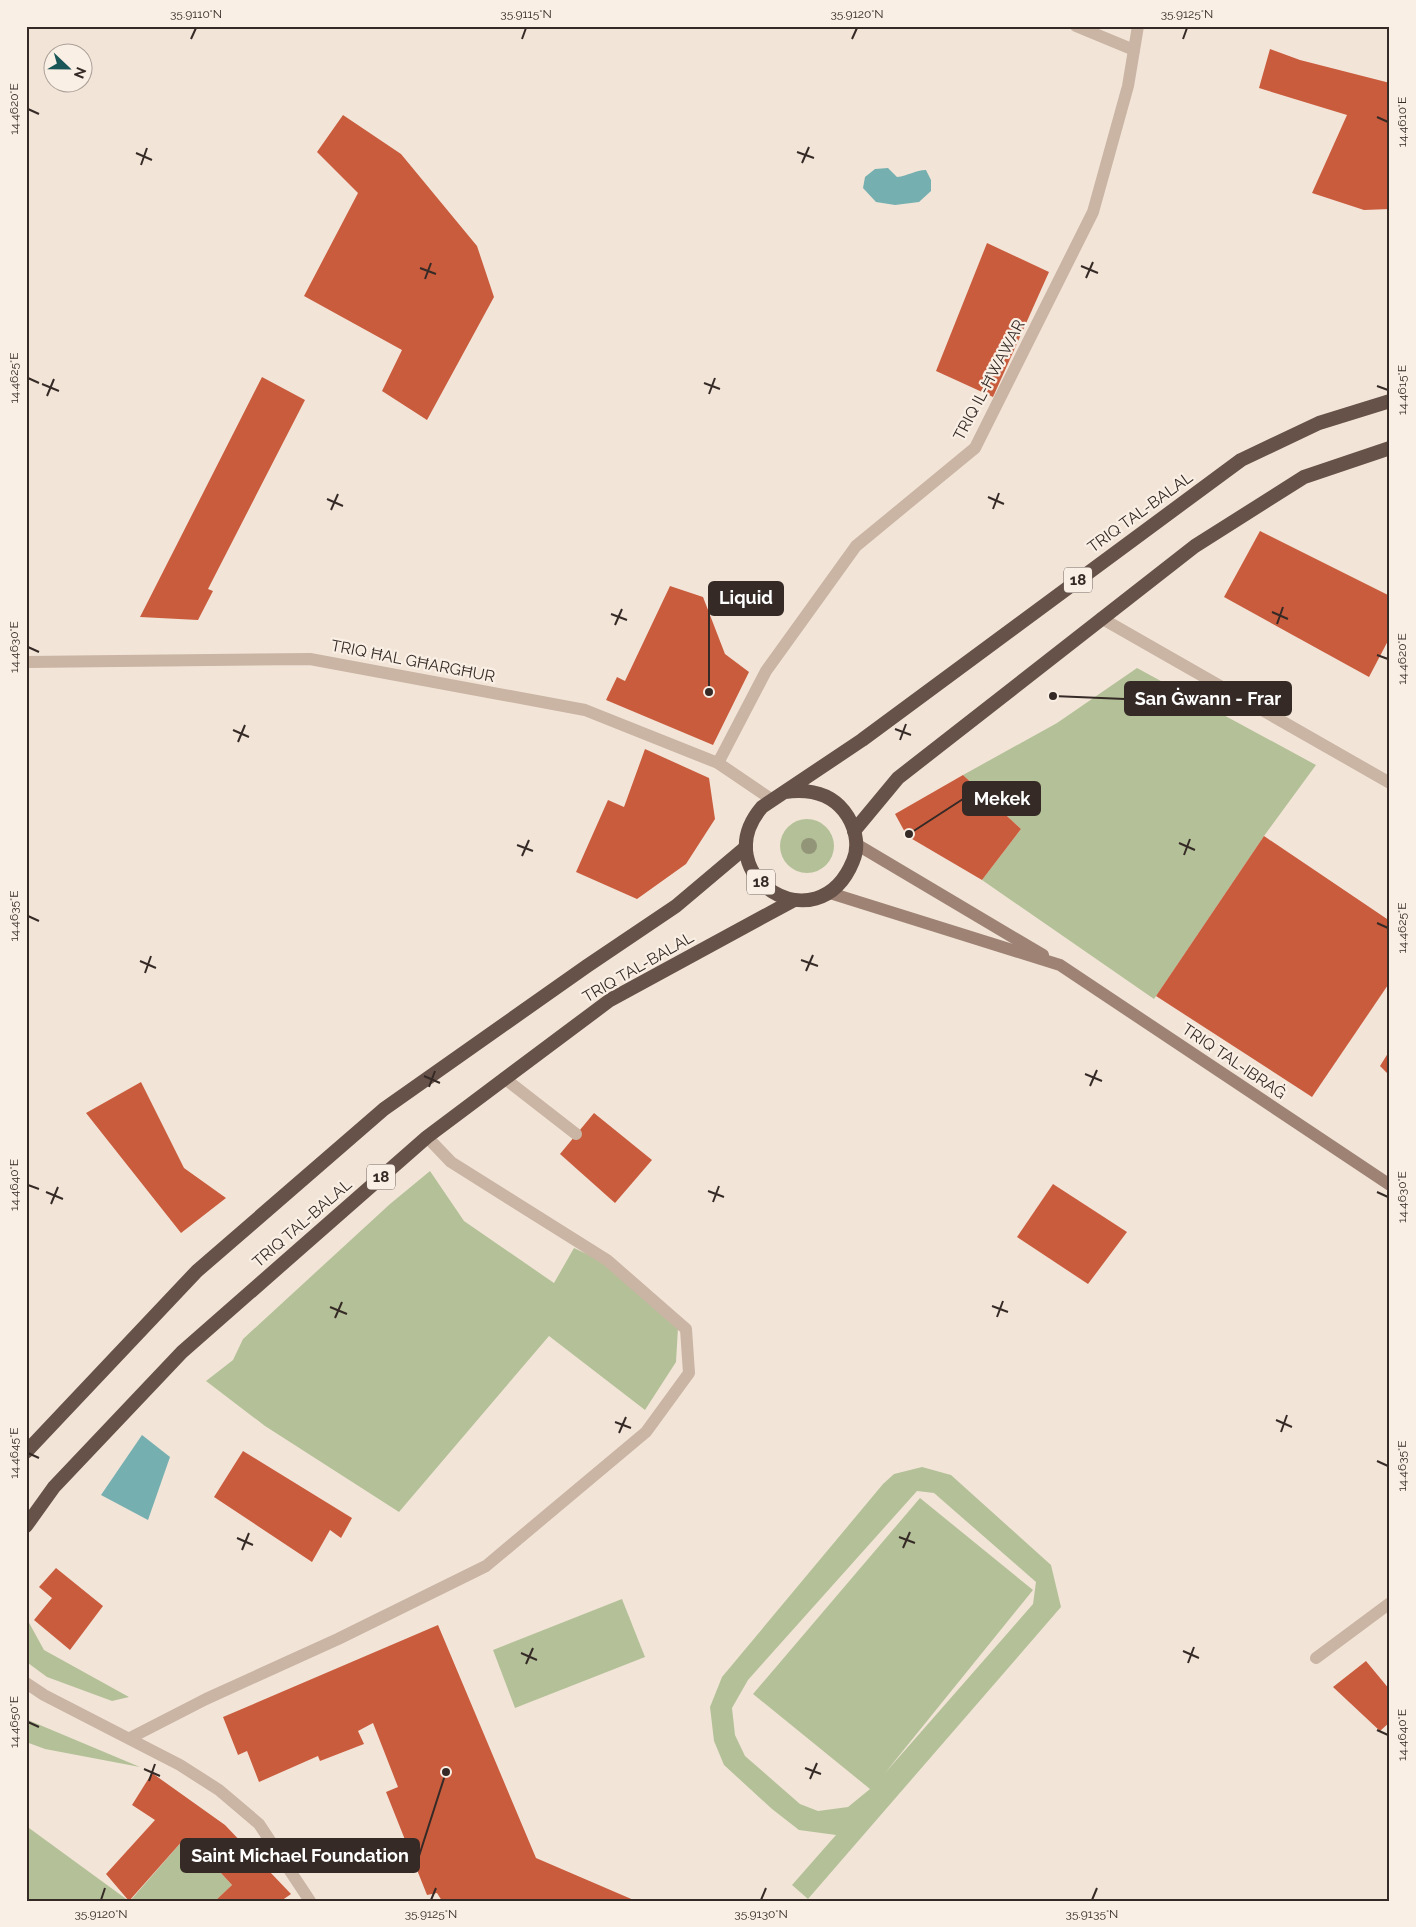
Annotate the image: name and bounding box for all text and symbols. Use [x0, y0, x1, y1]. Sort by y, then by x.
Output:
text: 35.9110°N [170, 7, 222, 21]
text: 35.9115°N [500, 7, 552, 21]
text: 35.9120°N [830, 7, 884, 21]
text: 35.9125°N [1161, 7, 1213, 21]
north arrow [42, 42, 92, 92]
text: N [71, 65, 89, 81]
text: 14.4620°E [7, 83, 21, 135]
text: 14.4610°E [1395, 97, 1409, 147]
street label: TRIQ IL-ĦWAWAR [949, 316, 1029, 444]
text: 14.4625°E [7, 352, 21, 404]
text: 14.4615°E [1395, 365, 1409, 415]
street label: TRIQ TAL-BALAL [1084, 467, 1197, 556]
road number: 18 [1064, 568, 1092, 592]
callout: Liquid [709, 582, 783, 615]
text: Liquid [719, 587, 773, 608]
text: 14.4630°E [7, 621, 21, 673]
text: 14.4620°E [1395, 633, 1409, 685]
street label: TRIQ ĦAL GĦARGĦUR [329, 636, 497, 686]
callout: San Ġwann - Frar [1125, 682, 1291, 715]
text: San Ġwann - Frar [1135, 687, 1281, 709]
callout: Mekek [963, 782, 1040, 815]
text: Mekek [974, 788, 1031, 809]
road number: 18 [747, 870, 775, 894]
text: 14.4635°E [7, 890, 21, 942]
text: 14.4625°E [1395, 902, 1409, 954]
street label: TRIQ TAL-BALAL [579, 927, 697, 1006]
street label: TRIQ TAL-IBRAĠ [1178, 1018, 1290, 1103]
text: 14.4640°E [7, 1159, 21, 1211]
road number: 18 [367, 1164, 395, 1190]
text: 14.4630°E [1395, 1171, 1409, 1223]
street label: TRIQ TAL-BALAL [249, 1174, 356, 1271]
text: 14.4645°E [7, 1427, 21, 1479]
text: 14.4635°E [1395, 1440, 1409, 1492]
text: 14.4650°E [7, 1696, 21, 1748]
text: 14.4640°E [1395, 1709, 1409, 1761]
callout: Saint Michael Foundation [181, 1839, 419, 1872]
text: Saint Michael Foundation [191, 1845, 409, 1866]
text: 35.9120°N [74, 1907, 128, 1921]
text: 35.9125°N [405, 1907, 457, 1921]
text: 35.9130°N [734, 1907, 788, 1921]
text: 35.9135°N [1066, 1907, 1118, 1921]

